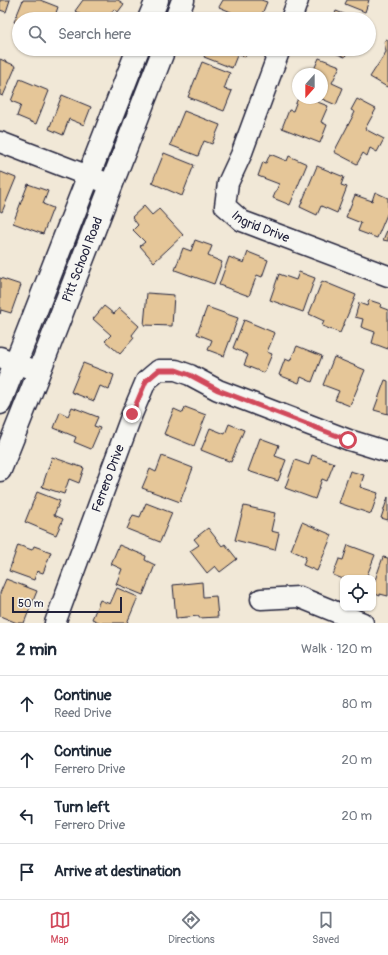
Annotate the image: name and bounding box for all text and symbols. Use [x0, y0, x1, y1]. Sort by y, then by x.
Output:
search box [12, 12, 376, 56]
icon: search [26, 23, 48, 45]
text: Search here [58, 25, 131, 44]
north arrow [292, 68, 328, 104]
street label: Ingrid Drive [228, 207, 292, 246]
street label: Pitt School Road [59, 215, 106, 304]
route end [123, 405, 141, 423]
route start [339, 431, 357, 449]
street label: Ferrero Drive [88, 442, 128, 515]
map controls [340, 575, 376, 611]
button: locate [340, 575, 376, 611]
scale bar [12, 595, 122, 614]
text: 50 m [18, 597, 44, 610]
text: 2 min [16, 639, 57, 660]
text: Walk · 120 m [301, 641, 372, 657]
text: Continue [54, 686, 112, 705]
icon: ahead [16, 693, 38, 715]
text: 80 m [342, 696, 372, 712]
text: Reed Drive [54, 705, 111, 721]
text: Continue [54, 742, 112, 761]
icon: ahead [16, 749, 38, 771]
text: 20 m [341, 752, 372, 768]
text: Ferrero Drive [54, 761, 125, 777]
text: Turn left [54, 798, 110, 817]
icon: left [16, 805, 38, 827]
text: 20 m [341, 808, 372, 824]
text: Ferrero Drive [54, 817, 125, 833]
icon: arrive [16, 861, 38, 883]
text: Arrive at destination [54, 862, 181, 881]
tab: Map [49, 909, 71, 946]
tab: Directions [168, 909, 215, 946]
tab: Saved [312, 909, 339, 946]

